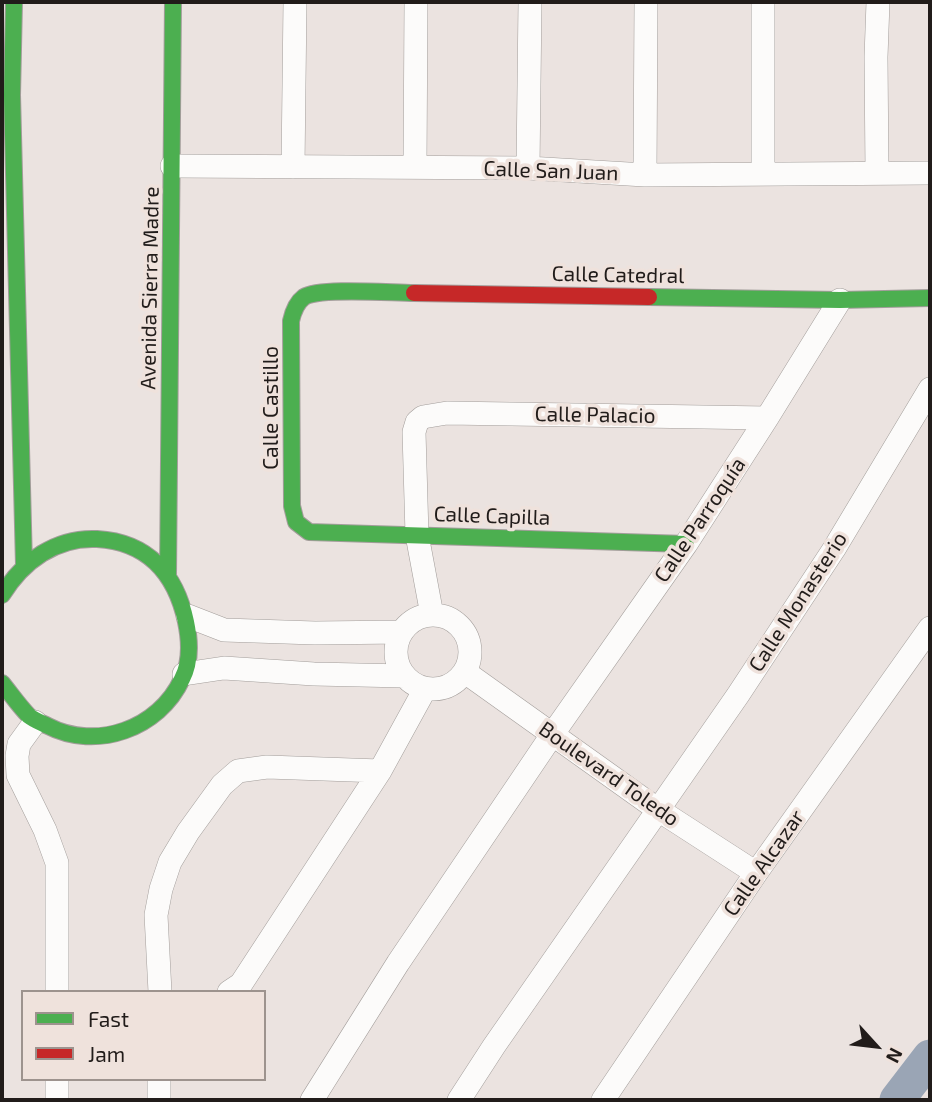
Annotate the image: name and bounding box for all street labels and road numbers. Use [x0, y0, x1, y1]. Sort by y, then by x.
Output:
street label: Calle San Juan [483, 156, 619, 186]
street label: Avenida Sierra Madre [136, 186, 164, 390]
street label: Calle Catedral [551, 261, 685, 289]
street label: Calle Castillo [258, 346, 284, 470]
street label: Calle Palacio [534, 401, 656, 429]
street label: Calle Parroquía [649, 453, 751, 587]
street label: Calle Capilla [433, 501, 551, 531]
street label: Calle Monasterio [743, 527, 853, 677]
street label: Boulevard Toledo [534, 716, 684, 832]
street label: Calle Alcazar [718, 805, 810, 921]

